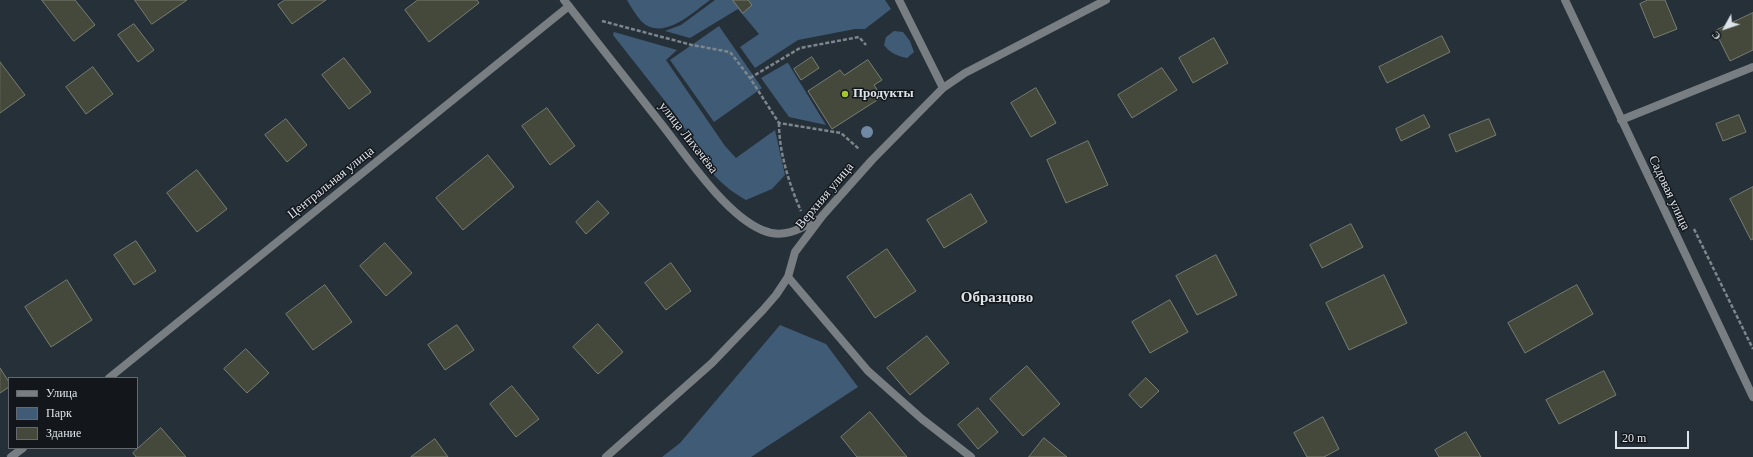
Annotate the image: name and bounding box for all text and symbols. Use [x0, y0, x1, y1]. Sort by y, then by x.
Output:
north arrow [1705, 8, 1745, 48]
text: С [1709, 29, 1723, 43]
place label: Продукты [853, 86, 914, 102]
marker: Продукты [840, 89, 850, 99]
street label: улица Лихачёва [655, 99, 721, 177]
street label: Центральная улица [285, 143, 377, 223]
street label: Садовая улица [1645, 153, 1693, 233]
street label: Верхняя улица [793, 160, 857, 232]
district label: Образцово [961, 289, 1033, 307]
legend [8, 377, 138, 449]
text: Улица [46, 386, 77, 400]
text: Парк [46, 406, 72, 420]
scale bar [1617, 423, 1691, 449]
text: Здание [46, 426, 81, 440]
text: 20 m [1622, 431, 1646, 445]

